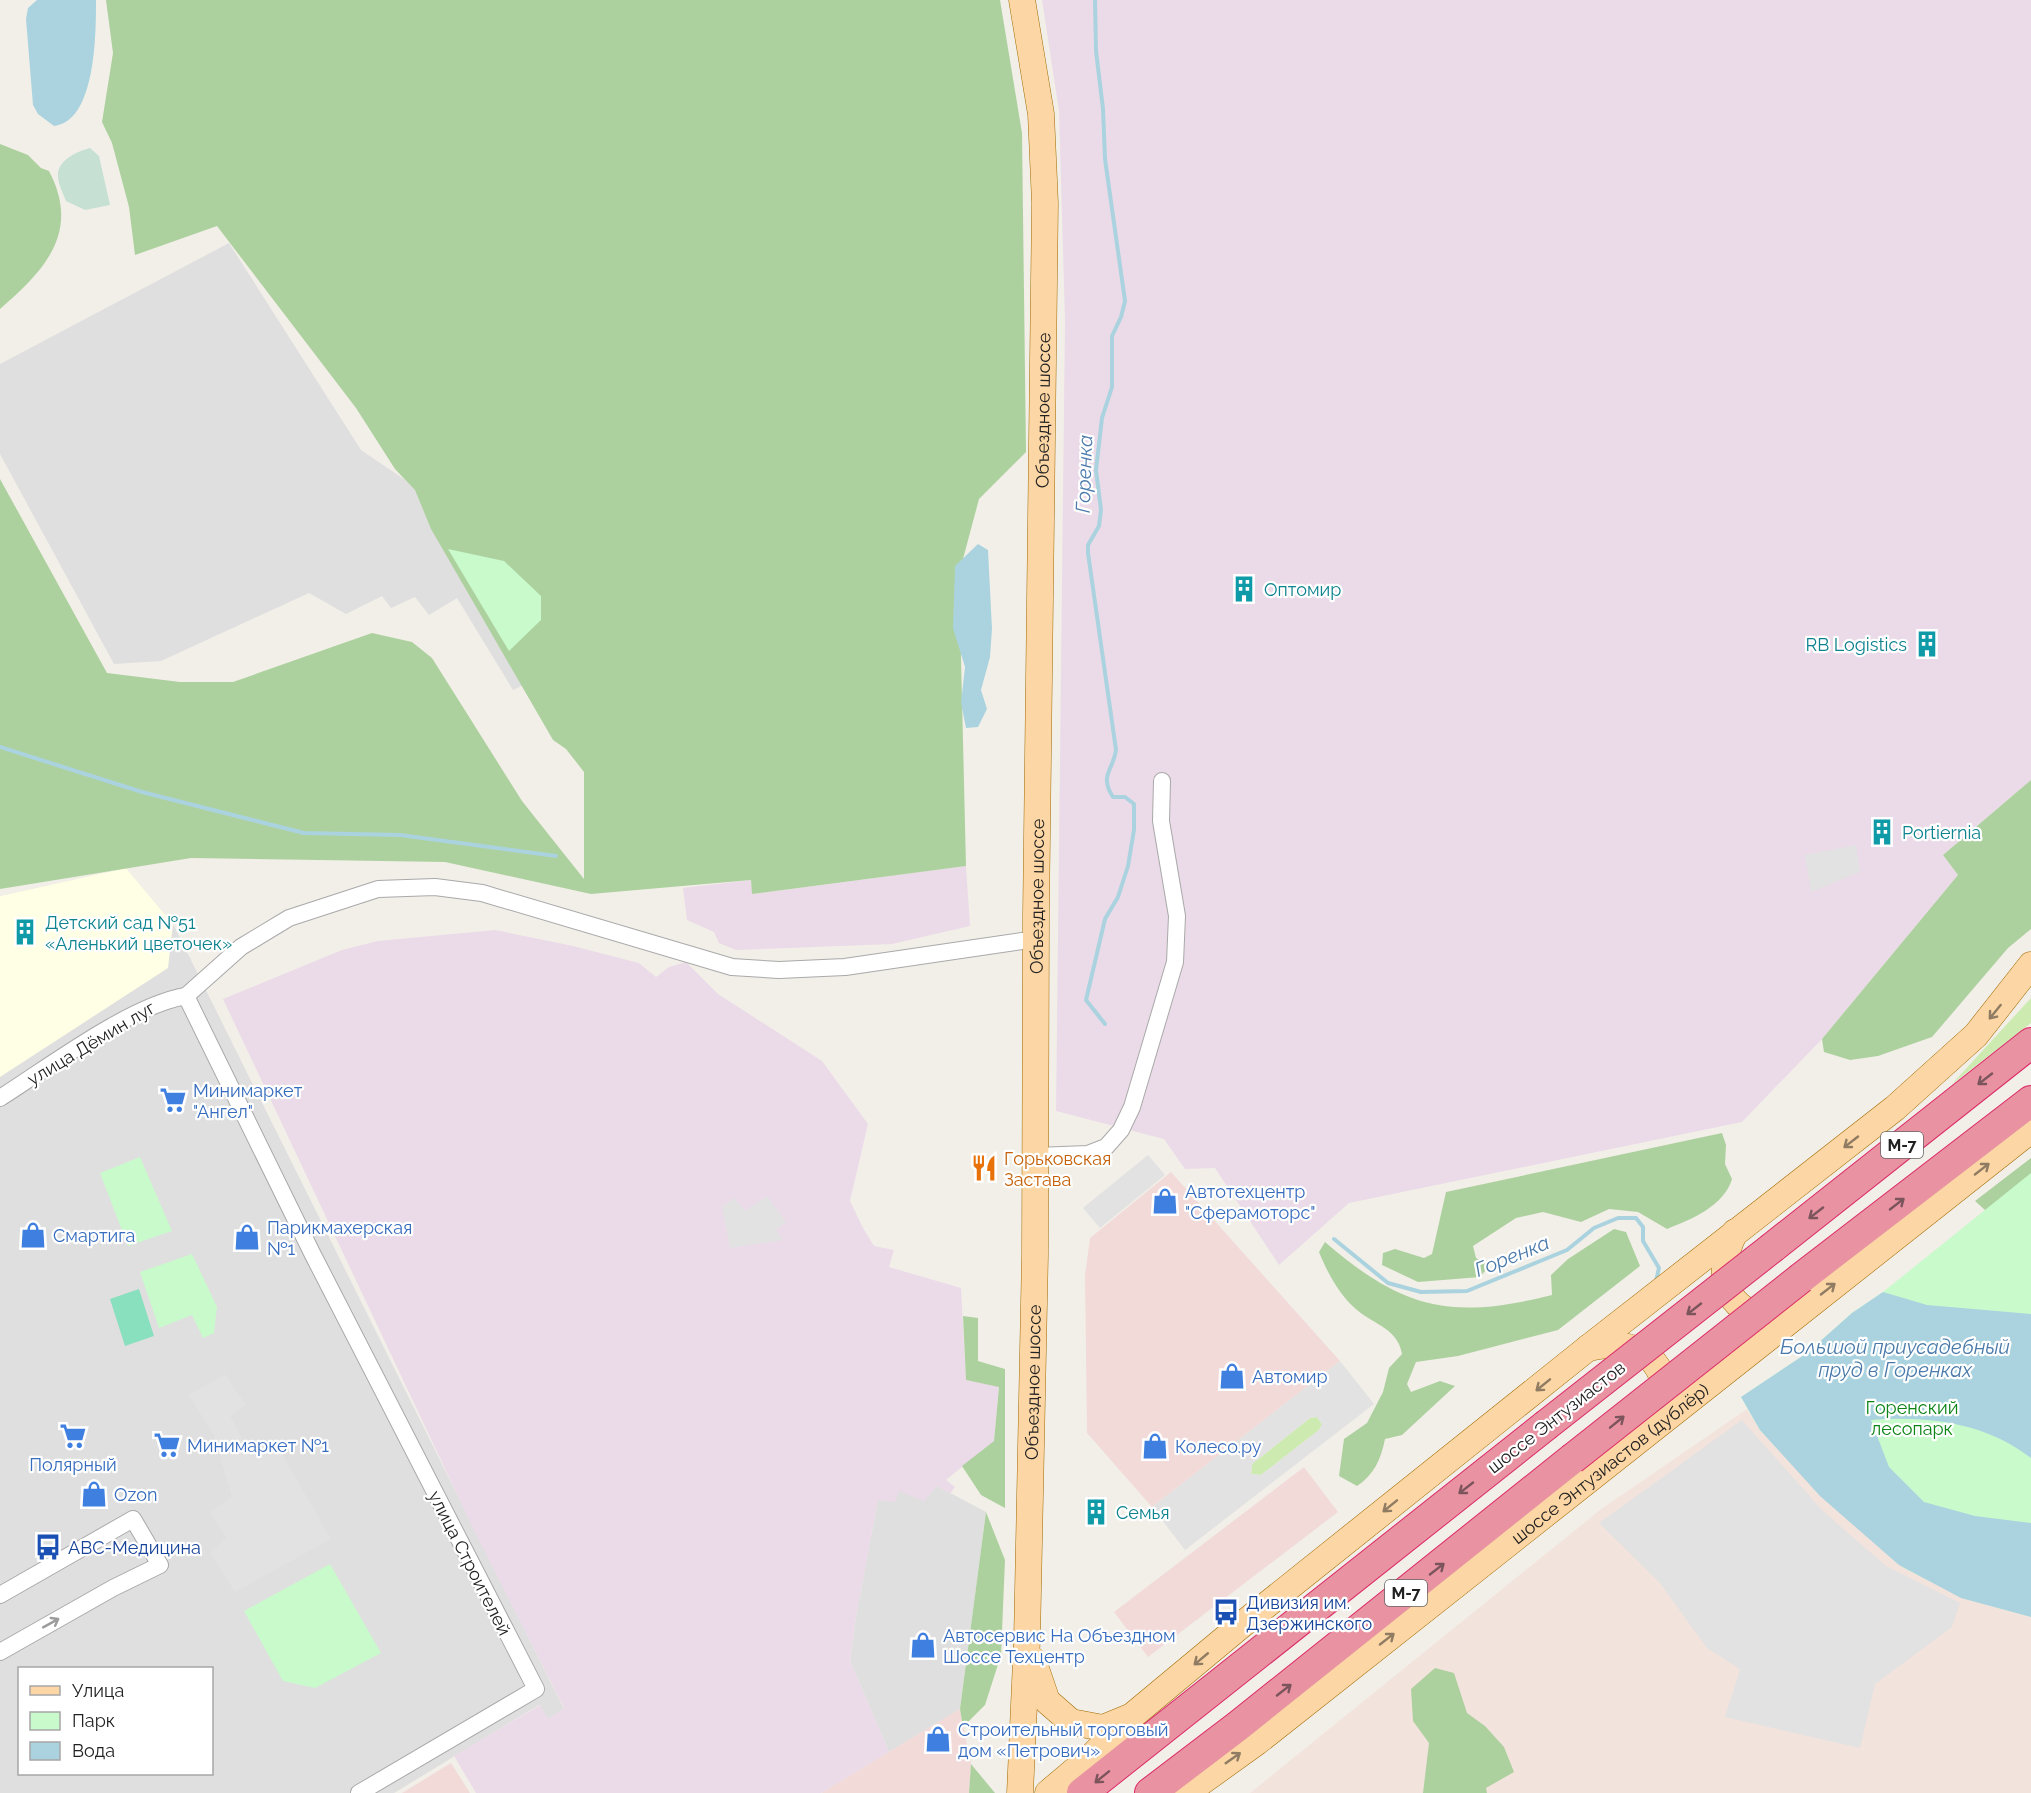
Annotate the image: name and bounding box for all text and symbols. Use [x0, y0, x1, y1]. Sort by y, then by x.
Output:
street label: Объездное шоссе [1031, 332, 1054, 488]
water label: Горенка [1071, 434, 1097, 514]
building icon: Оптомир [1229, 574, 1259, 604]
place label: Оптомир [1264, 579, 1341, 600]
building icon: RB Logistics [1912, 629, 1942, 659]
place label: RB Logistics [1805, 634, 1907, 655]
building icon: Portiernia [1867, 817, 1897, 847]
street label: Объездное шоссе [1025, 818, 1048, 974]
place label: Portiernia [1902, 822, 1981, 843]
place label: Детский сад №51 «Аленький цветочек» [45, 912, 232, 954]
building icon: Детский сад №51 «Аленький цветочек» [10, 917, 40, 947]
street label: улица Дёмин луг [23, 997, 159, 1089]
one-way arrow [1989, 1004, 2002, 1020]
one-way arrow [1977, 1072, 1993, 1085]
place label: Минимаркет "Ангел" [193, 1080, 303, 1122]
supermarket icon: Минимаркет "Ангел" [158, 1085, 188, 1115]
road number: М-7 [1881, 1132, 1923, 1158]
one-way arrow [1843, 1135, 1859, 1148]
place label: Горьковская Застава [1004, 1148, 1111, 1190]
restaurant icon: Горьковская Застава [969, 1153, 999, 1183]
one-way arrow [1974, 1162, 1990, 1175]
place label: Автотехцентр "Сферамоторс" [1185, 1181, 1315, 1223]
shop icon: Автотехцентр "Сферамоторс" [1150, 1186, 1180, 1216]
one-way arrow [1888, 1197, 1904, 1210]
one-way arrow [1808, 1206, 1824, 1219]
place label: Парикмахерская №1 [267, 1217, 412, 1259]
shop icon: Смартига [18, 1220, 48, 1250]
shop icon: Парикмахерская №1 [232, 1222, 262, 1252]
place label: Смартига [53, 1225, 135, 1246]
water label: Горенка [1471, 1230, 1553, 1282]
one-way arrow [1820, 1283, 1836, 1296]
one-way arrow [1686, 1302, 1702, 1315]
street label: Объездное шоссе [1020, 1304, 1044, 1460]
water label: Большой приусадебный пруд в Горенках [1780, 1335, 2010, 1382]
street label: шоссе Энтузиастов [1483, 1357, 1629, 1477]
shop icon: Автомир [1217, 1361, 1247, 1391]
place label: Автомир [1252, 1366, 1328, 1387]
street label: шоссе Энтузиастов (дублёр) [1507, 1378, 1713, 1548]
one-way arrow [1535, 1378, 1551, 1391]
park label: Горенский лесопарк [1866, 1397, 1958, 1439]
one-way arrow [1609, 1416, 1625, 1429]
supermarket icon: Полярный [58, 1421, 88, 1451]
supermarket icon: Минимаркет №1 [152, 1430, 182, 1460]
shop icon: Колесо.ру [1140, 1431, 1170, 1461]
place label: Минимаркет №1 [187, 1435, 329, 1456]
place label: Колесо.ру [1175, 1436, 1262, 1457]
place label: Полярный [29, 1454, 117, 1475]
shop icon: Ozon [79, 1479, 109, 1509]
one-way arrow [1459, 1481, 1475, 1494]
place label: Ozon [114, 1484, 157, 1505]
street label: улица Строителей [424, 1487, 516, 1639]
building icon: Семья [1081, 1497, 1111, 1527]
one-way arrow [1382, 1500, 1398, 1513]
place label: Семья [1116, 1502, 1170, 1523]
bus stop icon: АВС-Медицина [33, 1532, 63, 1562]
place label: АВС-Медицина [68, 1537, 201, 1558]
one-way arrow [1429, 1562, 1445, 1575]
road number: М-7 [1385, 1580, 1427, 1606]
place label: Дивизия им. Дзержинского [1246, 1592, 1373, 1634]
bus stop icon: Дивизия им. Дзержинского [1211, 1597, 1241, 1627]
one-way arrow [42, 1617, 59, 1629]
place label: Автосервис На Объездном Шоссе Техцентр [943, 1625, 1176, 1667]
shop icon: Автосервис На Объездном Шоссе Техцентр [908, 1630, 938, 1660]
one-way arrow [1379, 1632, 1395, 1645]
one-way arrow [1193, 1652, 1209, 1665]
legend [18, 1667, 213, 1775]
text: Улица [72, 1680, 124, 1701]
one-way arrow [1276, 1683, 1292, 1696]
text: Парк [72, 1710, 115, 1731]
place label: Строительный торговый дом «Петрович» [958, 1719, 1169, 1761]
shop icon: Строительный торговый дом «Петрович» [923, 1724, 953, 1754]
text: Вода [72, 1740, 115, 1761]
one-way arrow [1224, 1752, 1240, 1764]
one-way arrow [1094, 1770, 1110, 1783]

